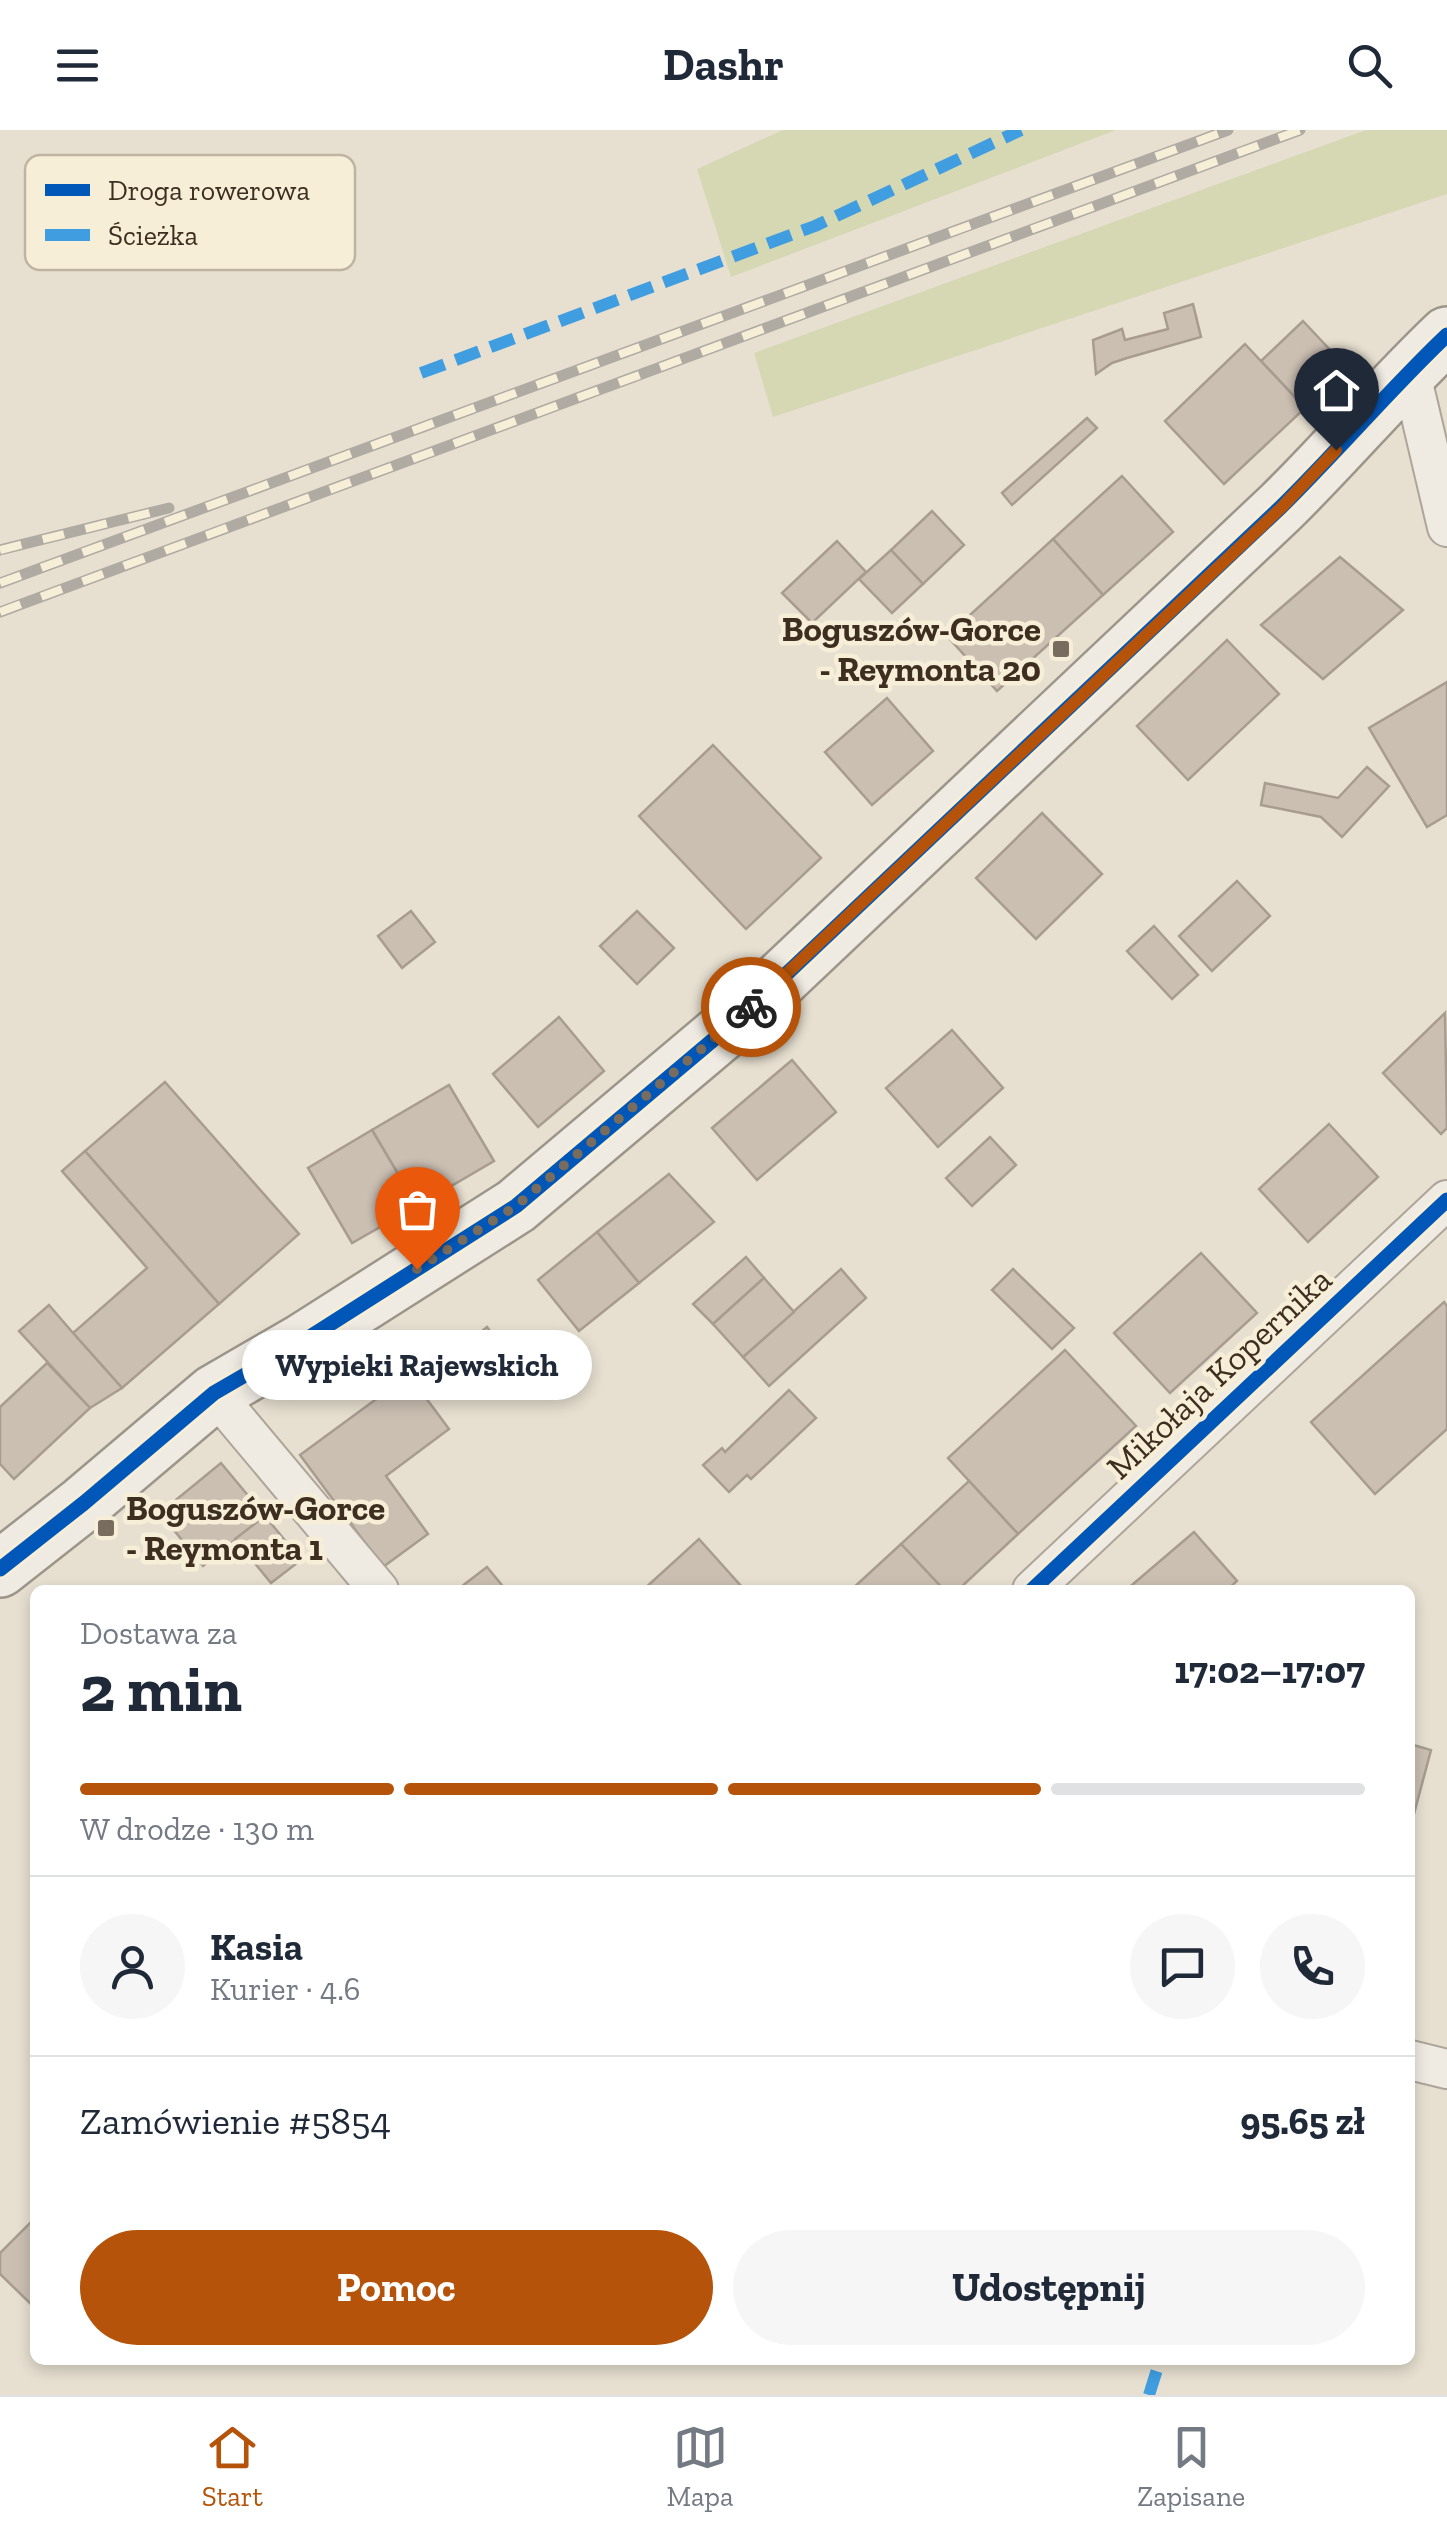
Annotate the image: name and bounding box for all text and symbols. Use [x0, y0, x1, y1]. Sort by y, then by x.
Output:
icon: menu [50, 38, 105, 93]
text: Dashr [663, 38, 784, 92]
icon: search [1342, 38, 1397, 93]
legend [25, 155, 355, 270]
text: Droga rowerowa [108, 174, 311, 207]
text: Ścieżka [108, 219, 198, 252]
pin [1294, 348, 1379, 451]
icon: home [1309, 363, 1364, 418]
place label: Boguszów-Gorce - Reymonta 20 [782, 608, 1041, 690]
marker: Boguszów-Gorce - Reymonta 20 [1050, 638, 1072, 660]
courier [701, 957, 801, 1057]
icon: bike [724, 980, 779, 1035]
pin [375, 1167, 460, 1270]
icon: bag [390, 1182, 445, 1237]
street label: Mikołaja Kopernika [1098, 1258, 1340, 1488]
callout: Wypieki Rajewskich [242, 1329, 592, 1399]
text: Wypieki Rajewskich [275, 1346, 559, 1384]
place label: Boguszów-Gorce - Reymonta 1 [126, 1487, 385, 1569]
marker: Boguszów-Gorce - Reymonta 1 [95, 1517, 117, 1539]
text: Dostawa za [80, 1614, 237, 1652]
text: 17:02–17:07 [1174, 1647, 1365, 1693]
text: 2 min [80, 1650, 242, 1728]
text: W drodze · 130 m [80, 1810, 314, 1848]
button: person [80, 1914, 185, 2019]
button: chat [1130, 1914, 1235, 2019]
button: phone [1260, 1914, 1365, 2019]
text: Kasia [210, 1924, 303, 1970]
text: Kurier · 4.6 [210, 1970, 361, 2008]
text: Zamówienie #5854 [80, 2098, 391, 2144]
text: 95.65 zł [1240, 2098, 1365, 2144]
button: Pomoc [80, 2230, 713, 2345]
button: Udostępnij [733, 2230, 1365, 2345]
tab: Start [202, 2420, 263, 2513]
tab: Mapa [667, 2420, 733, 2513]
tab: Zapisane [1137, 2420, 1245, 2513]

